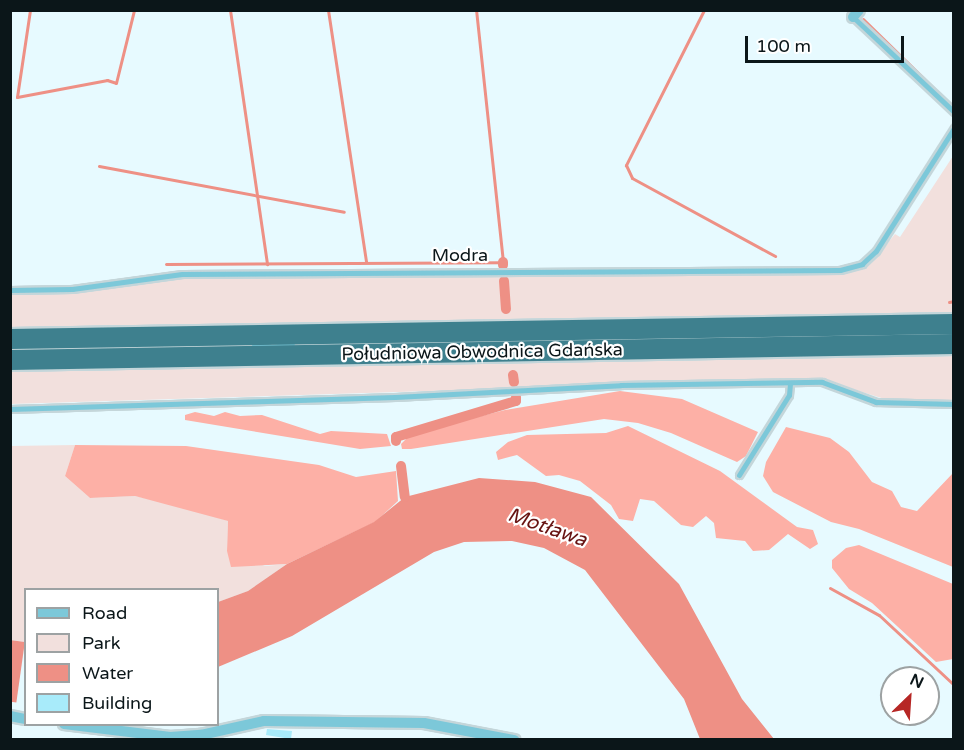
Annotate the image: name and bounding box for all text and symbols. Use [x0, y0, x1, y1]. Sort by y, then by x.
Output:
scale bar [748, 24, 907, 62]
text: 100 m [756, 35, 811, 57]
street label: Modra [432, 244, 488, 266]
street label: Południowa Obwodnica Gdańska [341, 339, 623, 365]
water label: Motława [504, 503, 590, 553]
legend [24, 588, 219, 726]
text: Road [82, 602, 127, 624]
text: Park [82, 632, 120, 654]
text: Water [82, 662, 133, 684]
north arrow [880, 666, 940, 726]
text: N [907, 670, 927, 693]
text: Building [82, 692, 152, 714]

